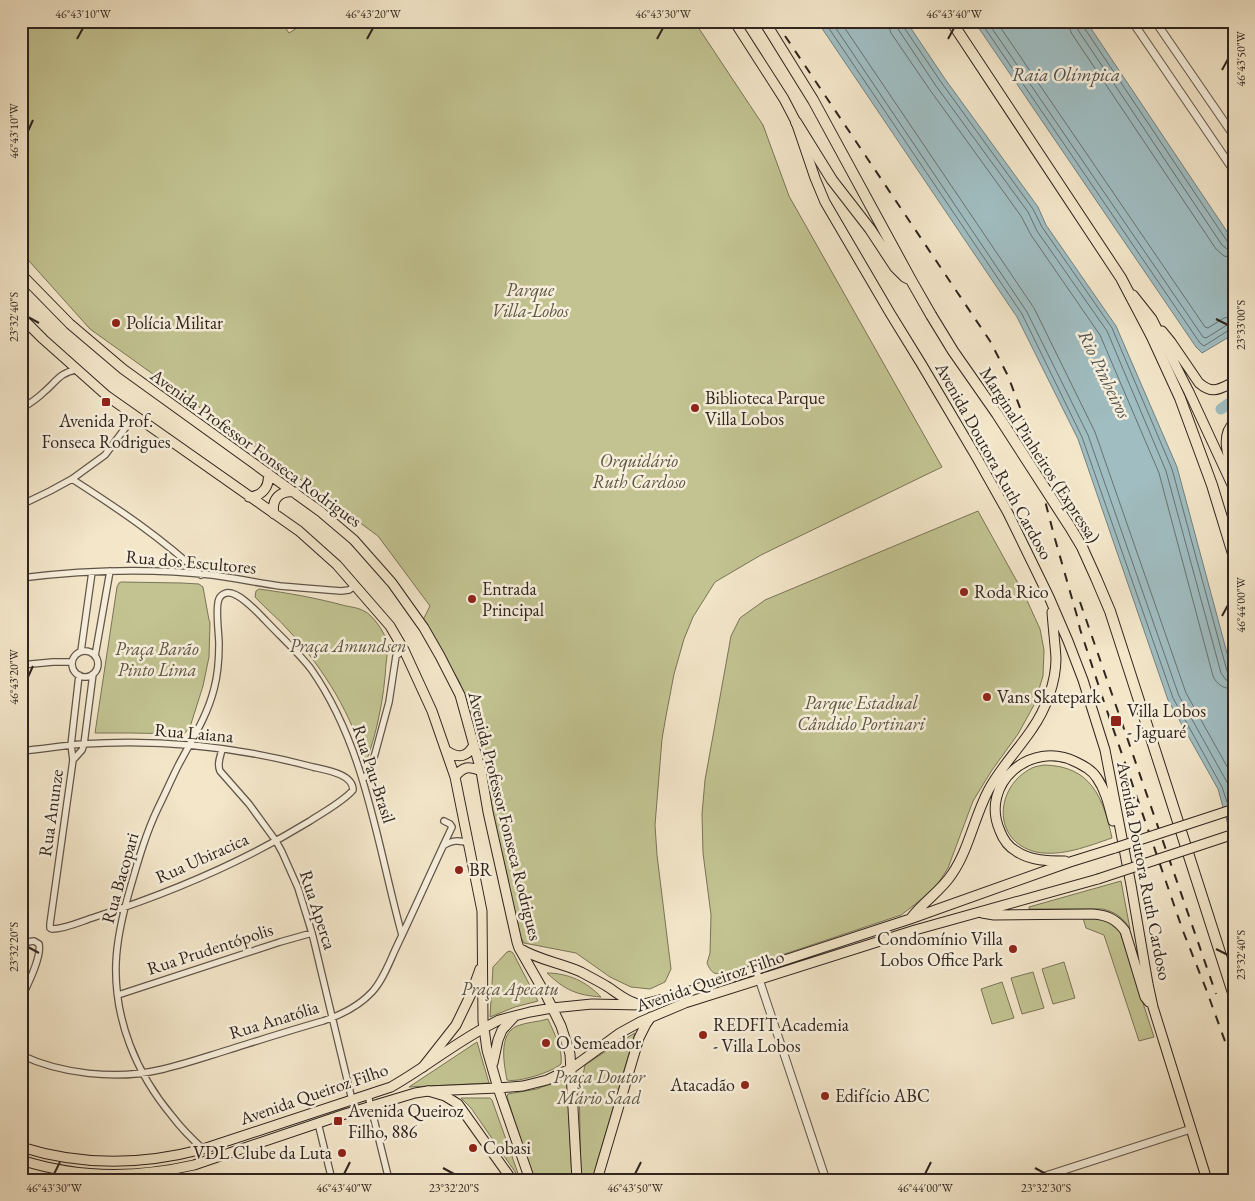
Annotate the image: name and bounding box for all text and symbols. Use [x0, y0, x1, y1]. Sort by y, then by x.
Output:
text: 46°43'10"W [55, 6, 112, 22]
text: 46°43'20"W [345, 6, 402, 22]
text: 46°43'30"W [635, 6, 692, 22]
text: 46°43'40"W [926, 6, 983, 22]
text: 46°43'50"W [1233, 30, 1249, 87]
water label: Raia Olímpica [1012, 62, 1120, 87]
text: 46°43'10"W [6, 102, 22, 159]
park label: Parque Villa-Lobos [491, 278, 570, 322]
text: 23°32'40"S [6, 292, 22, 342]
text: 23°33'00"S [1233, 300, 1249, 350]
place label: Polícia Militar [126, 311, 223, 334]
marker: Polícia Militar [110, 317, 122, 329]
water label: Rio Pinheiros [1072, 326, 1137, 423]
street label: Avenida Doutora Ruth Cardoso [930, 357, 1058, 564]
street label: Marginal Pinheiros (Expressa) [975, 362, 1106, 547]
street label: Avenida Professor Fonseca Rodrigues [145, 363, 367, 532]
place label: Biblioteca Parque Villa Lobos [705, 386, 825, 430]
marker: Avenida Prof. Fonseca Rodrigues [100, 396, 112, 408]
marker: Biblioteca Parque Villa Lobos [689, 402, 701, 414]
place label: Avenida Prof. Fonseca Rodrigues [41, 409, 171, 453]
park label: Orquidário Ruth Cardoso [592, 449, 686, 493]
street label: Rua dos Escultores [125, 544, 257, 579]
text: 46°44'00"W [1233, 576, 1249, 633]
place label: Entrada Principal [482, 577, 544, 621]
place label: Roda Rico [974, 580, 1049, 603]
marker: Roda Rico [958, 586, 970, 598]
marker: Entrada Principal [466, 593, 478, 605]
park label: Praça Amundsen [289, 634, 407, 658]
park label: Praça Barão Pinto Lima [115, 637, 199, 681]
text: 46°43'20"W [6, 648, 22, 705]
place label: Vans Skatepark [997, 685, 1101, 708]
street label: Avenida Professor Fonseca Rodrigues [463, 688, 548, 943]
park label: Parque Estadual Cândido Portinari [797, 691, 925, 735]
marker: Vans Skatepark [981, 691, 993, 703]
place label: Villa Lobos - Jaguaré [1127, 699, 1206, 743]
marker: Villa Lobos - Jaguaré [1109, 714, 1123, 728]
street label: Rua Laiana [154, 718, 235, 747]
street label: Rua Pau-Brasil [348, 722, 401, 826]
street label: Avenida Doutora Ruth Cardoso [1112, 759, 1177, 982]
street label: Rua Anunze [33, 768, 68, 858]
street label: Rua Ubiracica [152, 827, 253, 888]
street label: Rua Bacopari [96, 829, 144, 926]
place label: BR [469, 858, 493, 881]
marker: BR [453, 864, 465, 876]
street label: Rua Aperca [295, 867, 342, 953]
street label: Rua Prudentópolis [144, 917, 276, 980]
text: 23°32'20"S [6, 922, 22, 972]
place label: Condomínio Villa Lobos Office Park [877, 927, 1004, 971]
text: 23°32'40"S [1233, 930, 1249, 980]
marker: Condomínio Villa Lobos Office Park [1007, 943, 1019, 955]
street label: Avenida Queiroz Filho [632, 944, 787, 1017]
park label: Praça Apecatu [461, 977, 559, 1001]
street label: Rua Anatólia [226, 995, 322, 1044]
place label: REDFIT Academia - Villa Lobos [713, 1013, 850, 1057]
marker: REDFIT Academia - Villa Lobos [697, 1029, 709, 1041]
place label: O Semeador [556, 1031, 641, 1054]
marker: O Semeador [540, 1037, 552, 1049]
street label: Avenida Queiroz Filho [236, 1057, 391, 1130]
park label: Praça Doutor Mário Saad [553, 1065, 646, 1109]
place label: Atacadão [669, 1073, 735, 1096]
marker: Atacadão [739, 1079, 751, 1091]
place label: Edifício ABC [835, 1084, 930, 1107]
marker: Edifício ABC [819, 1090, 831, 1102]
place label: Avenida Queiroz Filho, 886 [347, 1099, 464, 1143]
marker: Avenida Queiroz Filho, 886 [332, 1115, 344, 1127]
place label: Cobasi [483, 1136, 532, 1159]
place label: VDL Clube da Luta [193, 1141, 333, 1164]
marker: Cobasi [467, 1142, 479, 1154]
marker: VDL Clube da Luta [336, 1147, 348, 1159]
text: 46°43'30"W [26, 1180, 83, 1196]
text: 46°43'40"W [316, 1180, 373, 1196]
text: 23°32'20"S [429, 1180, 479, 1196]
text: 46°43'50"W [607, 1180, 664, 1196]
text: 46°44'00"W [897, 1180, 954, 1196]
text: 23°32'30"S [1021, 1180, 1071, 1196]

